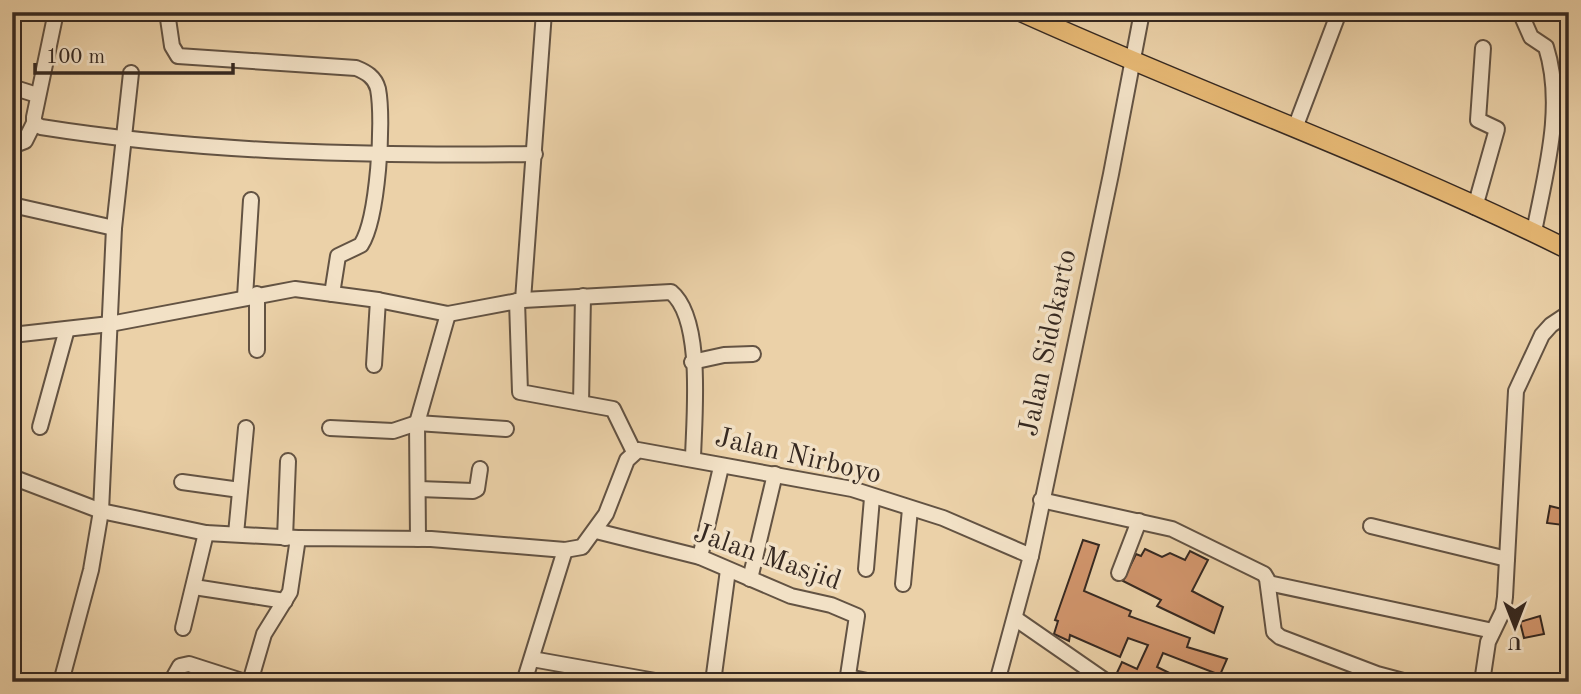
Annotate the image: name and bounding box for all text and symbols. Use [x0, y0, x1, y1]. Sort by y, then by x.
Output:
scale bar [35, 32, 233, 76]
text: 100 m [46, 47, 105, 68]
street label: Jalan Sidokarto [1016, 247, 1082, 439]
street label: Jalan Nirboyo [712, 424, 884, 490]
street label: Jalan Masjid [690, 520, 844, 596]
north arrow [1480, 592, 1550, 662]
text: U [1507, 632, 1523, 651]

